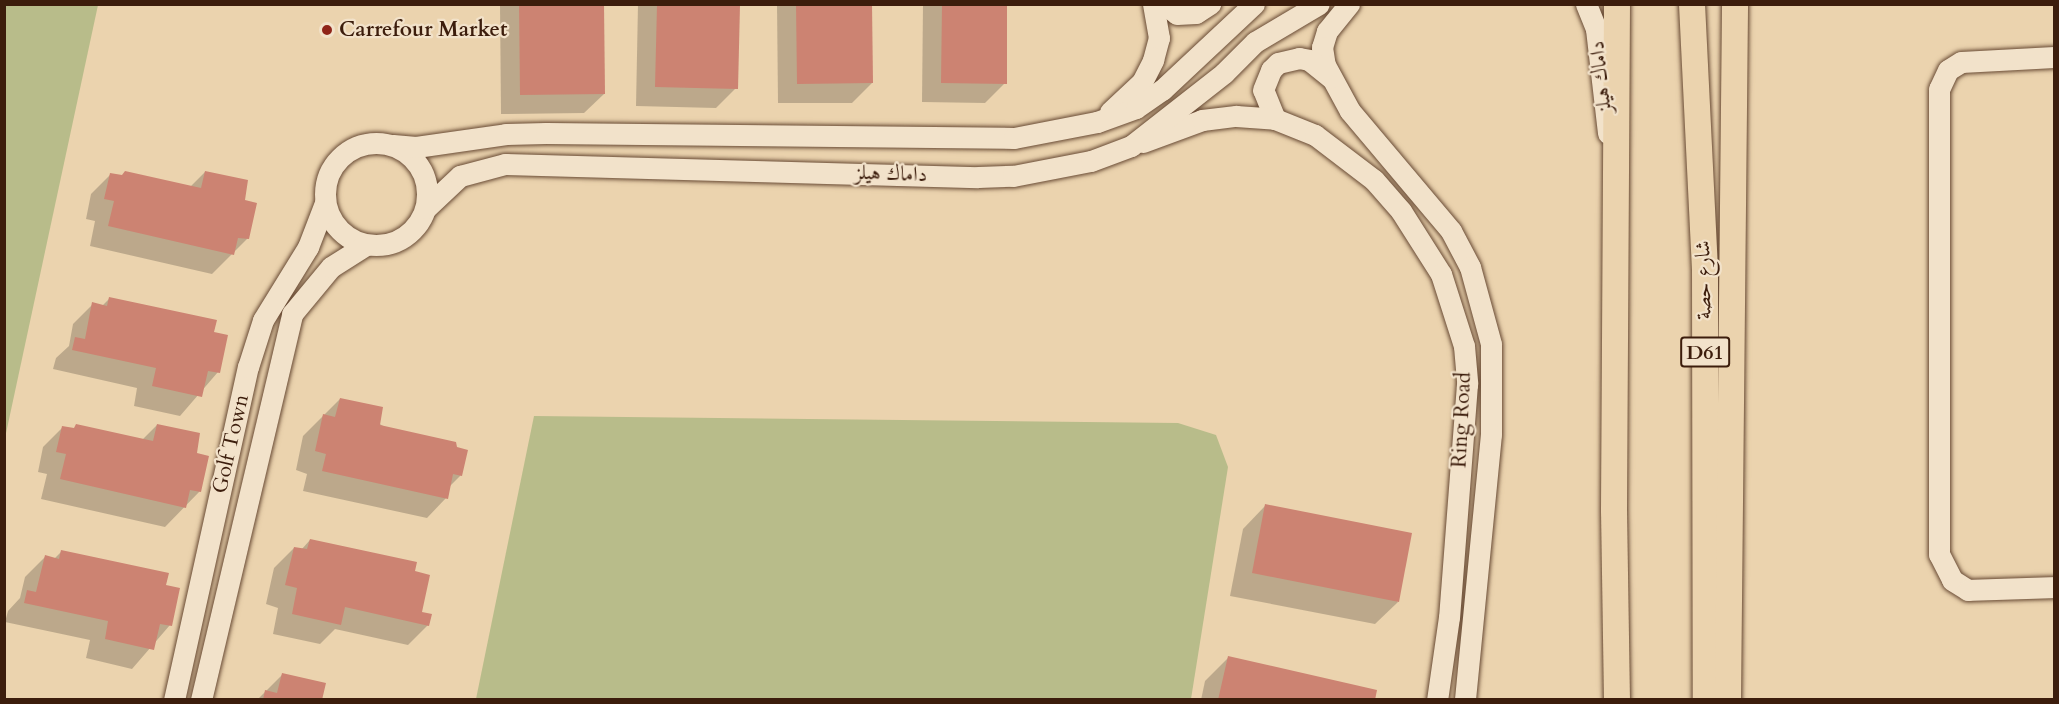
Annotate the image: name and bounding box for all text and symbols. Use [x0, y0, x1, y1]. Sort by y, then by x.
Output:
place label: Carrefour Market [339, 17, 507, 43]
marker: Carrefour Market [320, 23, 334, 37]
street label: داماك هيلز [1585, 40, 1617, 114]
street label: داماك هيلز [854, 160, 928, 188]
street label: شارع حصة [1691, 240, 1717, 320]
road number: D61 [1680, 335, 1730, 369]
street label: Ring Road [1447, 371, 1477, 469]
street label: Golf Town [207, 392, 255, 496]

